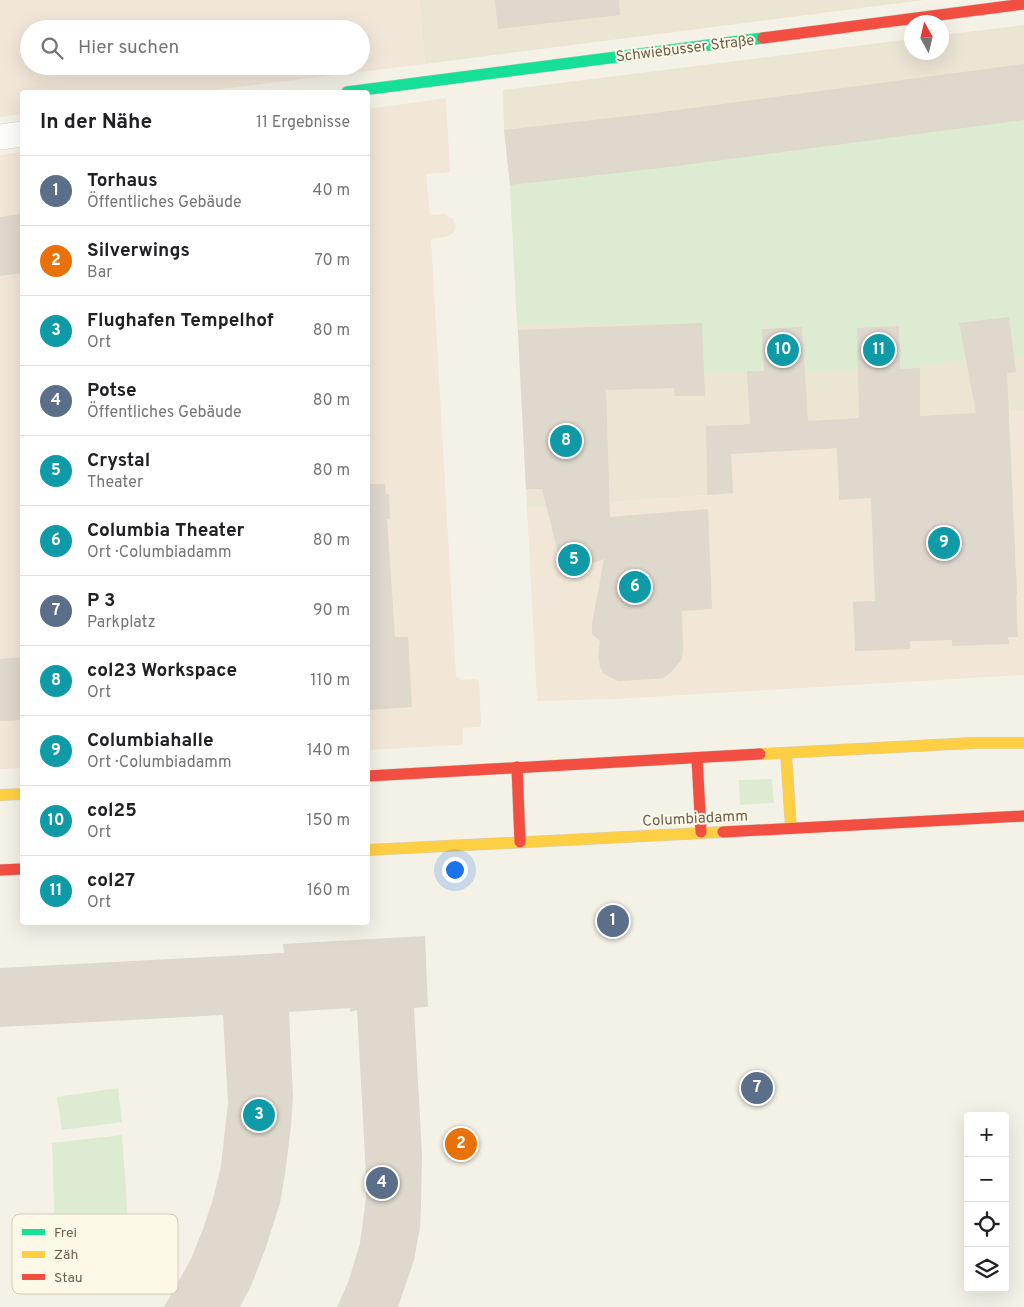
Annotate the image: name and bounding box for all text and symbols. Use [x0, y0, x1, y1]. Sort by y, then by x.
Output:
north arrow [904, 15, 949, 60]
search box [20, 20, 370, 75]
street label: Schwiebusser Straße [615, 32, 755, 67]
icon: search [38, 34, 66, 62]
text: Hier suchen [78, 36, 179, 60]
text: In der Nähe [40, 109, 152, 136]
text: 11 Ergebnisse [256, 113, 350, 133]
text: Torhaus [87, 169, 158, 193]
text: 1 [53, 181, 59, 201]
text: 40 m [312, 181, 350, 201]
text: Öffentliches Gebäude [87, 193, 242, 213]
text: Silverwings [87, 239, 190, 263]
text: 2 [51, 251, 61, 271]
text: 70 m [315, 251, 350, 271]
text: Bar [87, 263, 113, 283]
text: Flughafen Tempelhof [87, 309, 274, 333]
text: 3 [51, 321, 61, 341]
text: 80 m [313, 321, 350, 341]
pin: 10 [767, 331, 799, 369]
pin: 11 [863, 331, 895, 369]
text: Ort [87, 333, 111, 353]
text: Potse [87, 379, 137, 403]
text: 4 [51, 391, 61, 411]
text: 80 m [313, 391, 350, 411]
text: Öffentliches Gebäude [87, 403, 242, 423]
pin: 8 [550, 422, 582, 460]
text: Crystal [87, 449, 150, 473]
text: 5 [51, 461, 61, 481]
text: 80 m [313, 461, 350, 481]
text: Theater [87, 473, 143, 493]
text: Columbia Theater [87, 519, 244, 543]
pin: 9 [928, 524, 960, 562]
text: 6 [51, 531, 61, 551]
text: 80 m [313, 531, 350, 551]
pin: 5 [558, 541, 590, 579]
text: Ort · Columbiadamm [87, 543, 232, 563]
pin: 6 [619, 568, 651, 606]
text: P 3 [87, 589, 115, 613]
text: 7 [52, 601, 60, 621]
text: 90 m [313, 601, 350, 621]
text: Parkplatz [87, 613, 156, 633]
text: col23 Workspace [87, 659, 237, 683]
text: 8 [51, 671, 61, 691]
text: 110 m [310, 671, 350, 691]
text: Ort [87, 683, 111, 703]
text: Columbiahalle [87, 729, 214, 753]
text: 9 [51, 741, 61, 761]
text: 140 m [307, 741, 350, 761]
text: Ort · Columbiadamm [87, 753, 232, 773]
text: col25 [87, 799, 137, 823]
street label: Columbiadamm [642, 807, 748, 832]
text: 10 [48, 811, 64, 831]
text: 150 m [307, 811, 350, 831]
text: Ort [87, 823, 111, 843]
your location [442, 857, 468, 883]
text: col27 [87, 869, 135, 893]
text: 11 [50, 881, 62, 901]
text: 160 m [307, 881, 350, 901]
text: Ort [87, 893, 111, 913]
pin: 1 [597, 902, 629, 940]
pin: 7 [741, 1069, 773, 1107]
pin: 3 [243, 1096, 275, 1134]
map controls [964, 1112, 1009, 1292]
button: + [964, 1112, 1009, 1157]
pin: 2 [445, 1125, 477, 1163]
button: − [964, 1157, 1009, 1202]
pin: 4 [366, 1164, 398, 1202]
button: locate [964, 1202, 1009, 1247]
legend [12, 1214, 178, 1294]
text: Frei [54, 1225, 77, 1242]
text: Zäh [54, 1247, 78, 1264]
button: layers [964, 1247, 1009, 1292]
text: Stau [54, 1270, 83, 1287]

